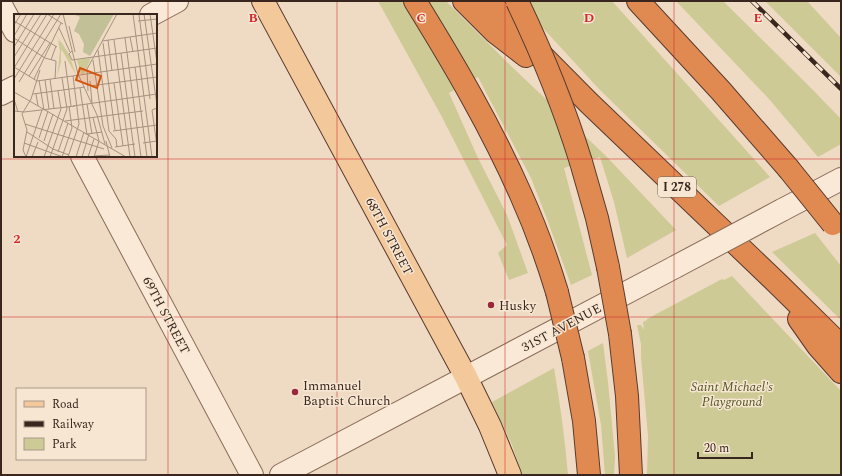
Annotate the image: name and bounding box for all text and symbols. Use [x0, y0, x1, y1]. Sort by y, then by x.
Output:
text: B [248, 8, 258, 28]
text: C [416, 8, 426, 28]
text: D [584, 8, 594, 28]
text: E [754, 8, 763, 28]
inset map [14, 14, 157, 157]
road number: I 278 [658, 177, 696, 197]
street label: 68TH STREET [360, 194, 418, 279]
text: 2 [13, 229, 21, 249]
street label: 69TH STREET [137, 273, 195, 358]
place label: Husky [499, 296, 537, 316]
street label: 31ST AVENUE [518, 298, 605, 357]
marker: Husky [486, 300, 496, 310]
place label: Immanuel Baptist Church [303, 376, 391, 411]
park label: Saint Michael's Playground [691, 377, 773, 412]
marker: Immanuel Baptist Church [290, 387, 300, 397]
legend [16, 388, 146, 460]
text: Road [52, 395, 79, 414]
text: Railway [52, 415, 95, 434]
scale bar [698, 434, 752, 460]
text: Park [52, 435, 77, 454]
text: 20 m [704, 439, 729, 458]

